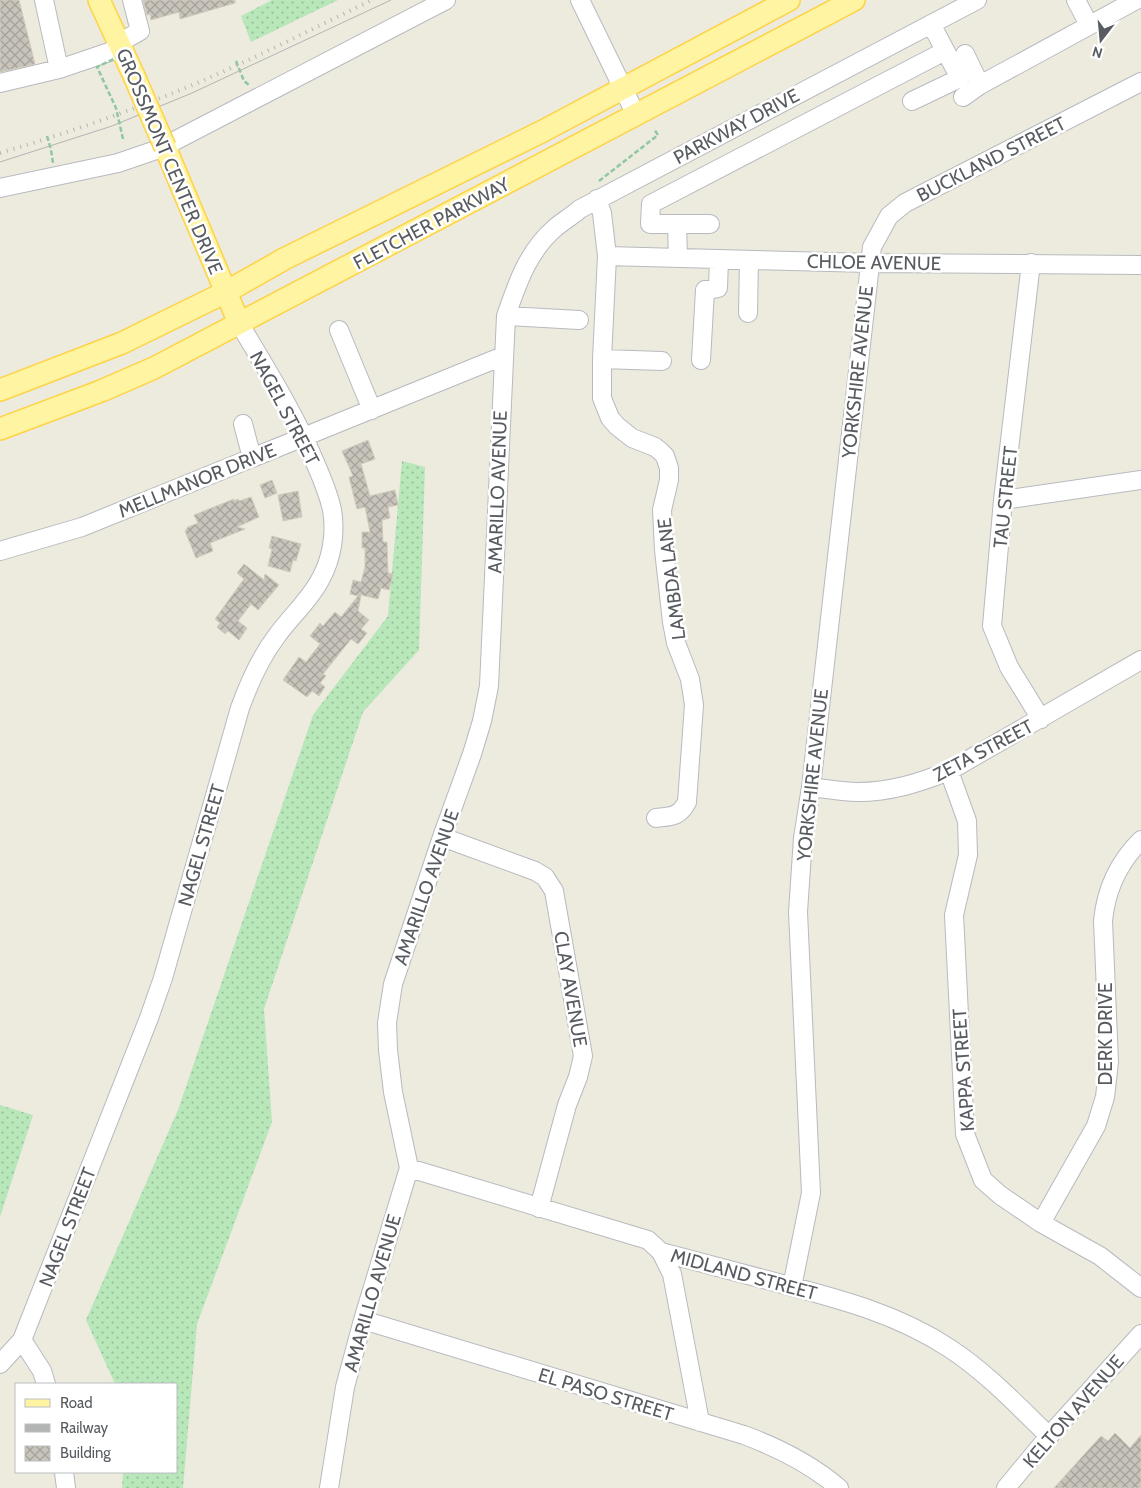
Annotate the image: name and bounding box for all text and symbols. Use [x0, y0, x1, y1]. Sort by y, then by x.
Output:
north arrow [1076, 15, 1126, 65]
text: N [1090, 42, 1105, 63]
street label: GROSSMONT CENTER DRIVE [111, 45, 228, 278]
street label: PARKWAY DRIVE [669, 84, 803, 169]
street label: BUCKLAND STREET [913, 112, 1070, 207]
street label: FLETCHER PARKWAY [349, 172, 513, 274]
street label: CHLOE AVENUE [807, 250, 941, 275]
street label: YORKSHIRE AVENUE [837, 285, 878, 460]
street label: NAGEL STREET [245, 347, 324, 469]
street label: AMARILLO AVENUE [483, 410, 512, 574]
street label: MELLMANOR DRIVE [115, 438, 279, 523]
street label: TAU STREET [989, 445, 1022, 549]
street label: LAMBDA LANE [653, 517, 690, 641]
street label: YORKSHIRE AVENUE [792, 688, 833, 863]
street label: ZETA STREET [929, 714, 1037, 786]
street label: NAGEL STREET [173, 781, 230, 909]
street label: AMARILLO AVENUE [389, 806, 464, 968]
street label: CLAY AVENUE [549, 929, 592, 1049]
street label: DERK DRIVE [1094, 982, 1117, 1086]
street label: KAPPA STREET [948, 1008, 979, 1132]
street label: NAGEL STREET [34, 1164, 101, 1290]
street label: AMARILLO AVENUE [339, 1212, 406, 1375]
street label: MIDLAND STREET [668, 1244, 820, 1305]
street label: KELTON AVENUE [1018, 1350, 1129, 1472]
street label: EL PASO STREET [536, 1363, 676, 1426]
legend [15, 1383, 178, 1473]
text: Road [60, 1394, 93, 1412]
text: Railway [60, 1419, 109, 1437]
text: Building [60, 1444, 111, 1462]

